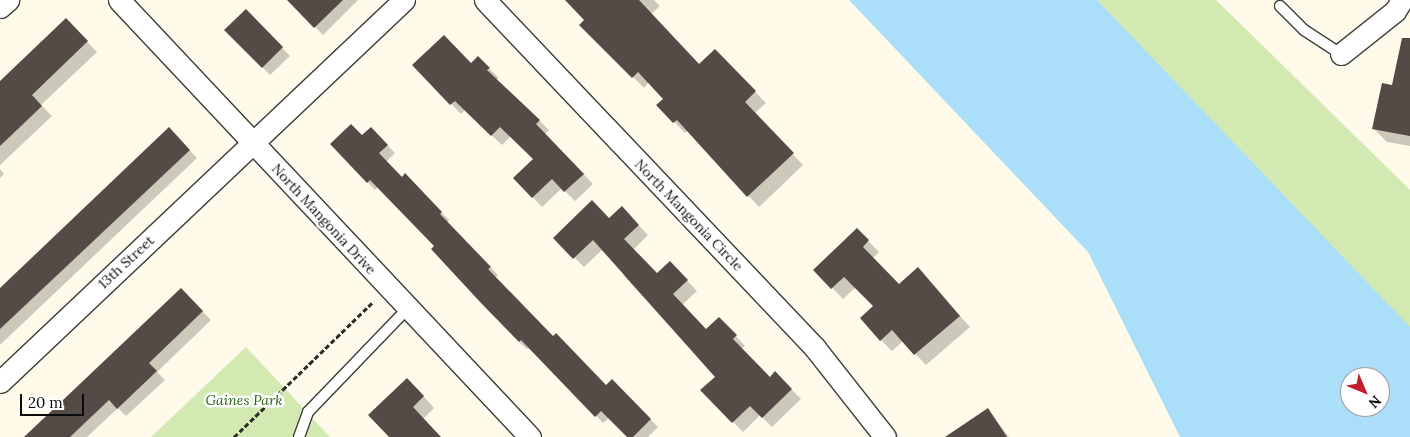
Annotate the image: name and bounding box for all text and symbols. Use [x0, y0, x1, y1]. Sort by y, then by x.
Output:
street label: North Mangonia Circle [631, 156, 747, 274]
street label: North Mangonia Drive [268, 160, 380, 278]
street label: 13th Street [95, 232, 157, 292]
north arrow [1340, 367, 1390, 417]
scale bar [22, 384, 86, 416]
park label: Gaines Park [205, 392, 283, 408]
text: N [1365, 392, 1385, 412]
text: 20 m [28, 393, 63, 412]

